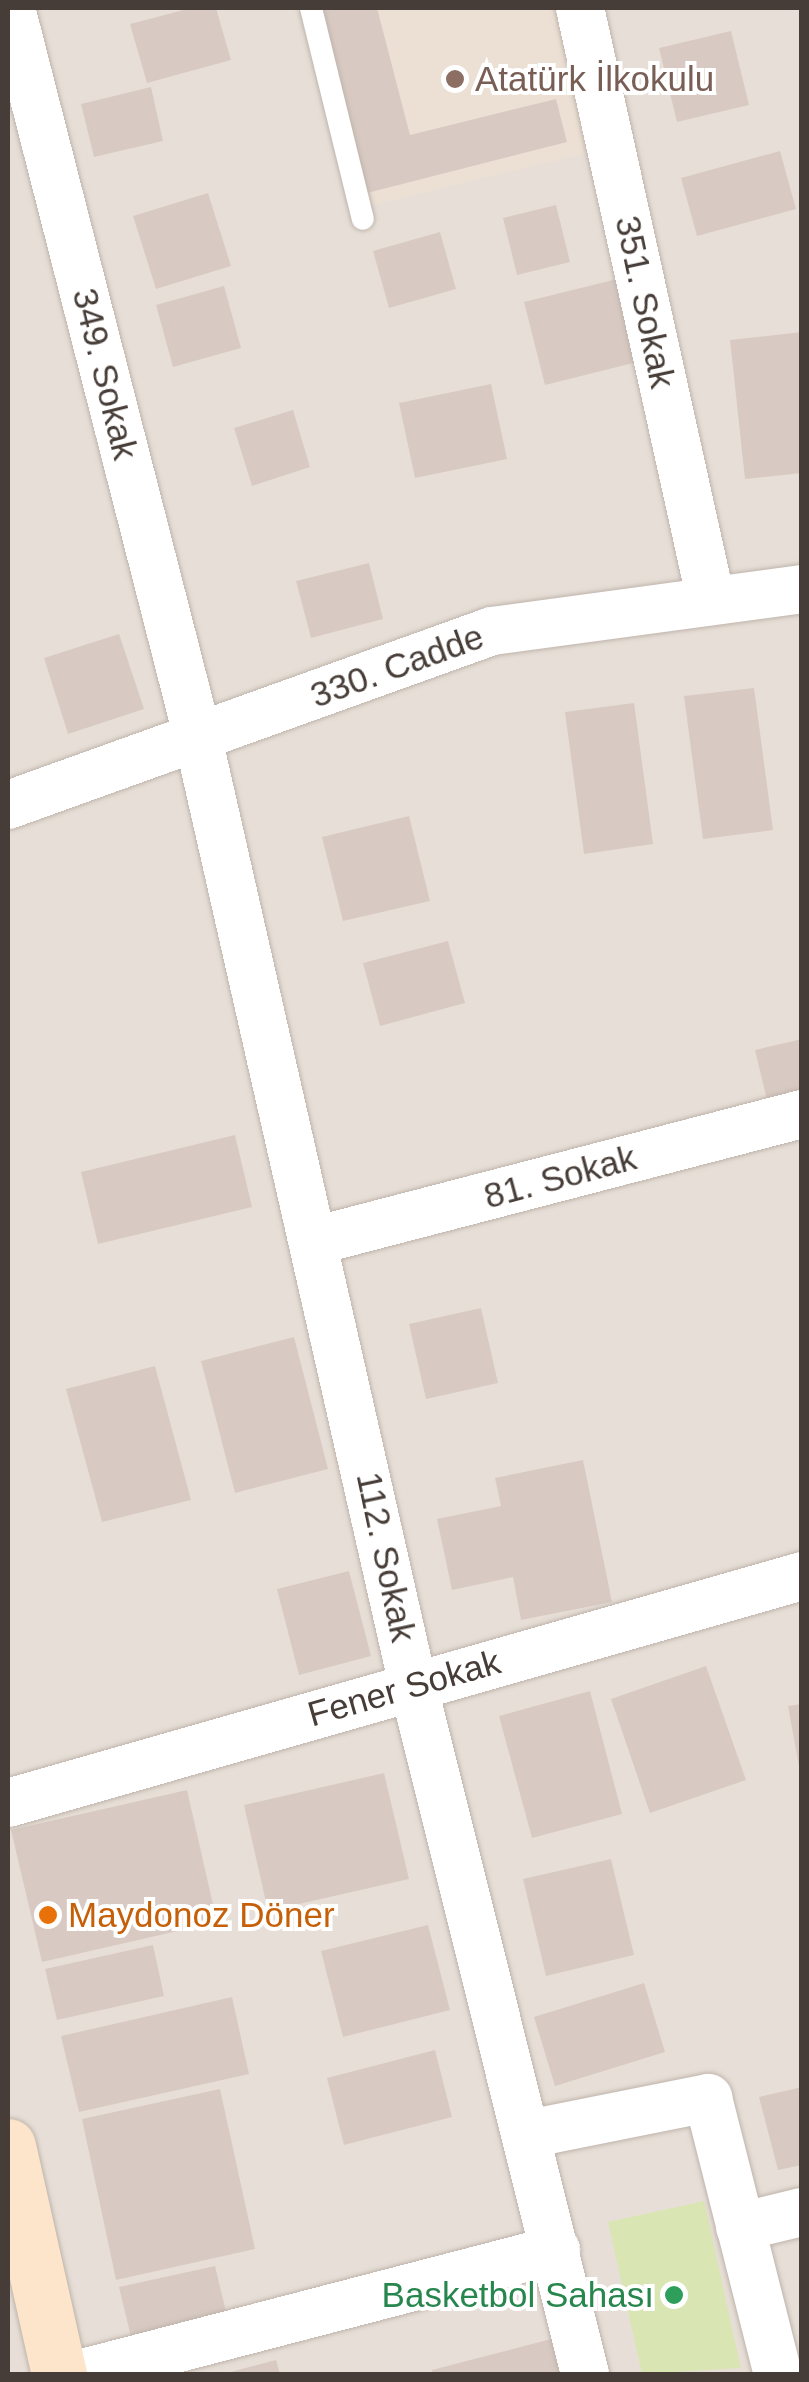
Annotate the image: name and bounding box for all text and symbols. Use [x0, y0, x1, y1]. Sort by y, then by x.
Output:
place label: Atatürk İlkokulu [475, 58, 714, 100]
marker: Atatürk İlkokulu [444, 68, 466, 90]
street label: 351. Sokak [606, 212, 684, 392]
street label: 349. Sokak [63, 284, 147, 464]
street label: 330. Cadde [305, 615, 489, 717]
street label: 81. Sokak [479, 1137, 641, 1217]
street label: 112. Sokak [348, 1468, 424, 1646]
street label: Fener Sokak [303, 1640, 505, 1736]
place label: Maydonoz Döner [68, 1894, 335, 1936]
marker: Maydonoz Döner [37, 1904, 59, 1926]
place label: Basketbol Sahası [382, 2274, 654, 2316]
marker: Basketbol Sahası [663, 2284, 685, 2306]

